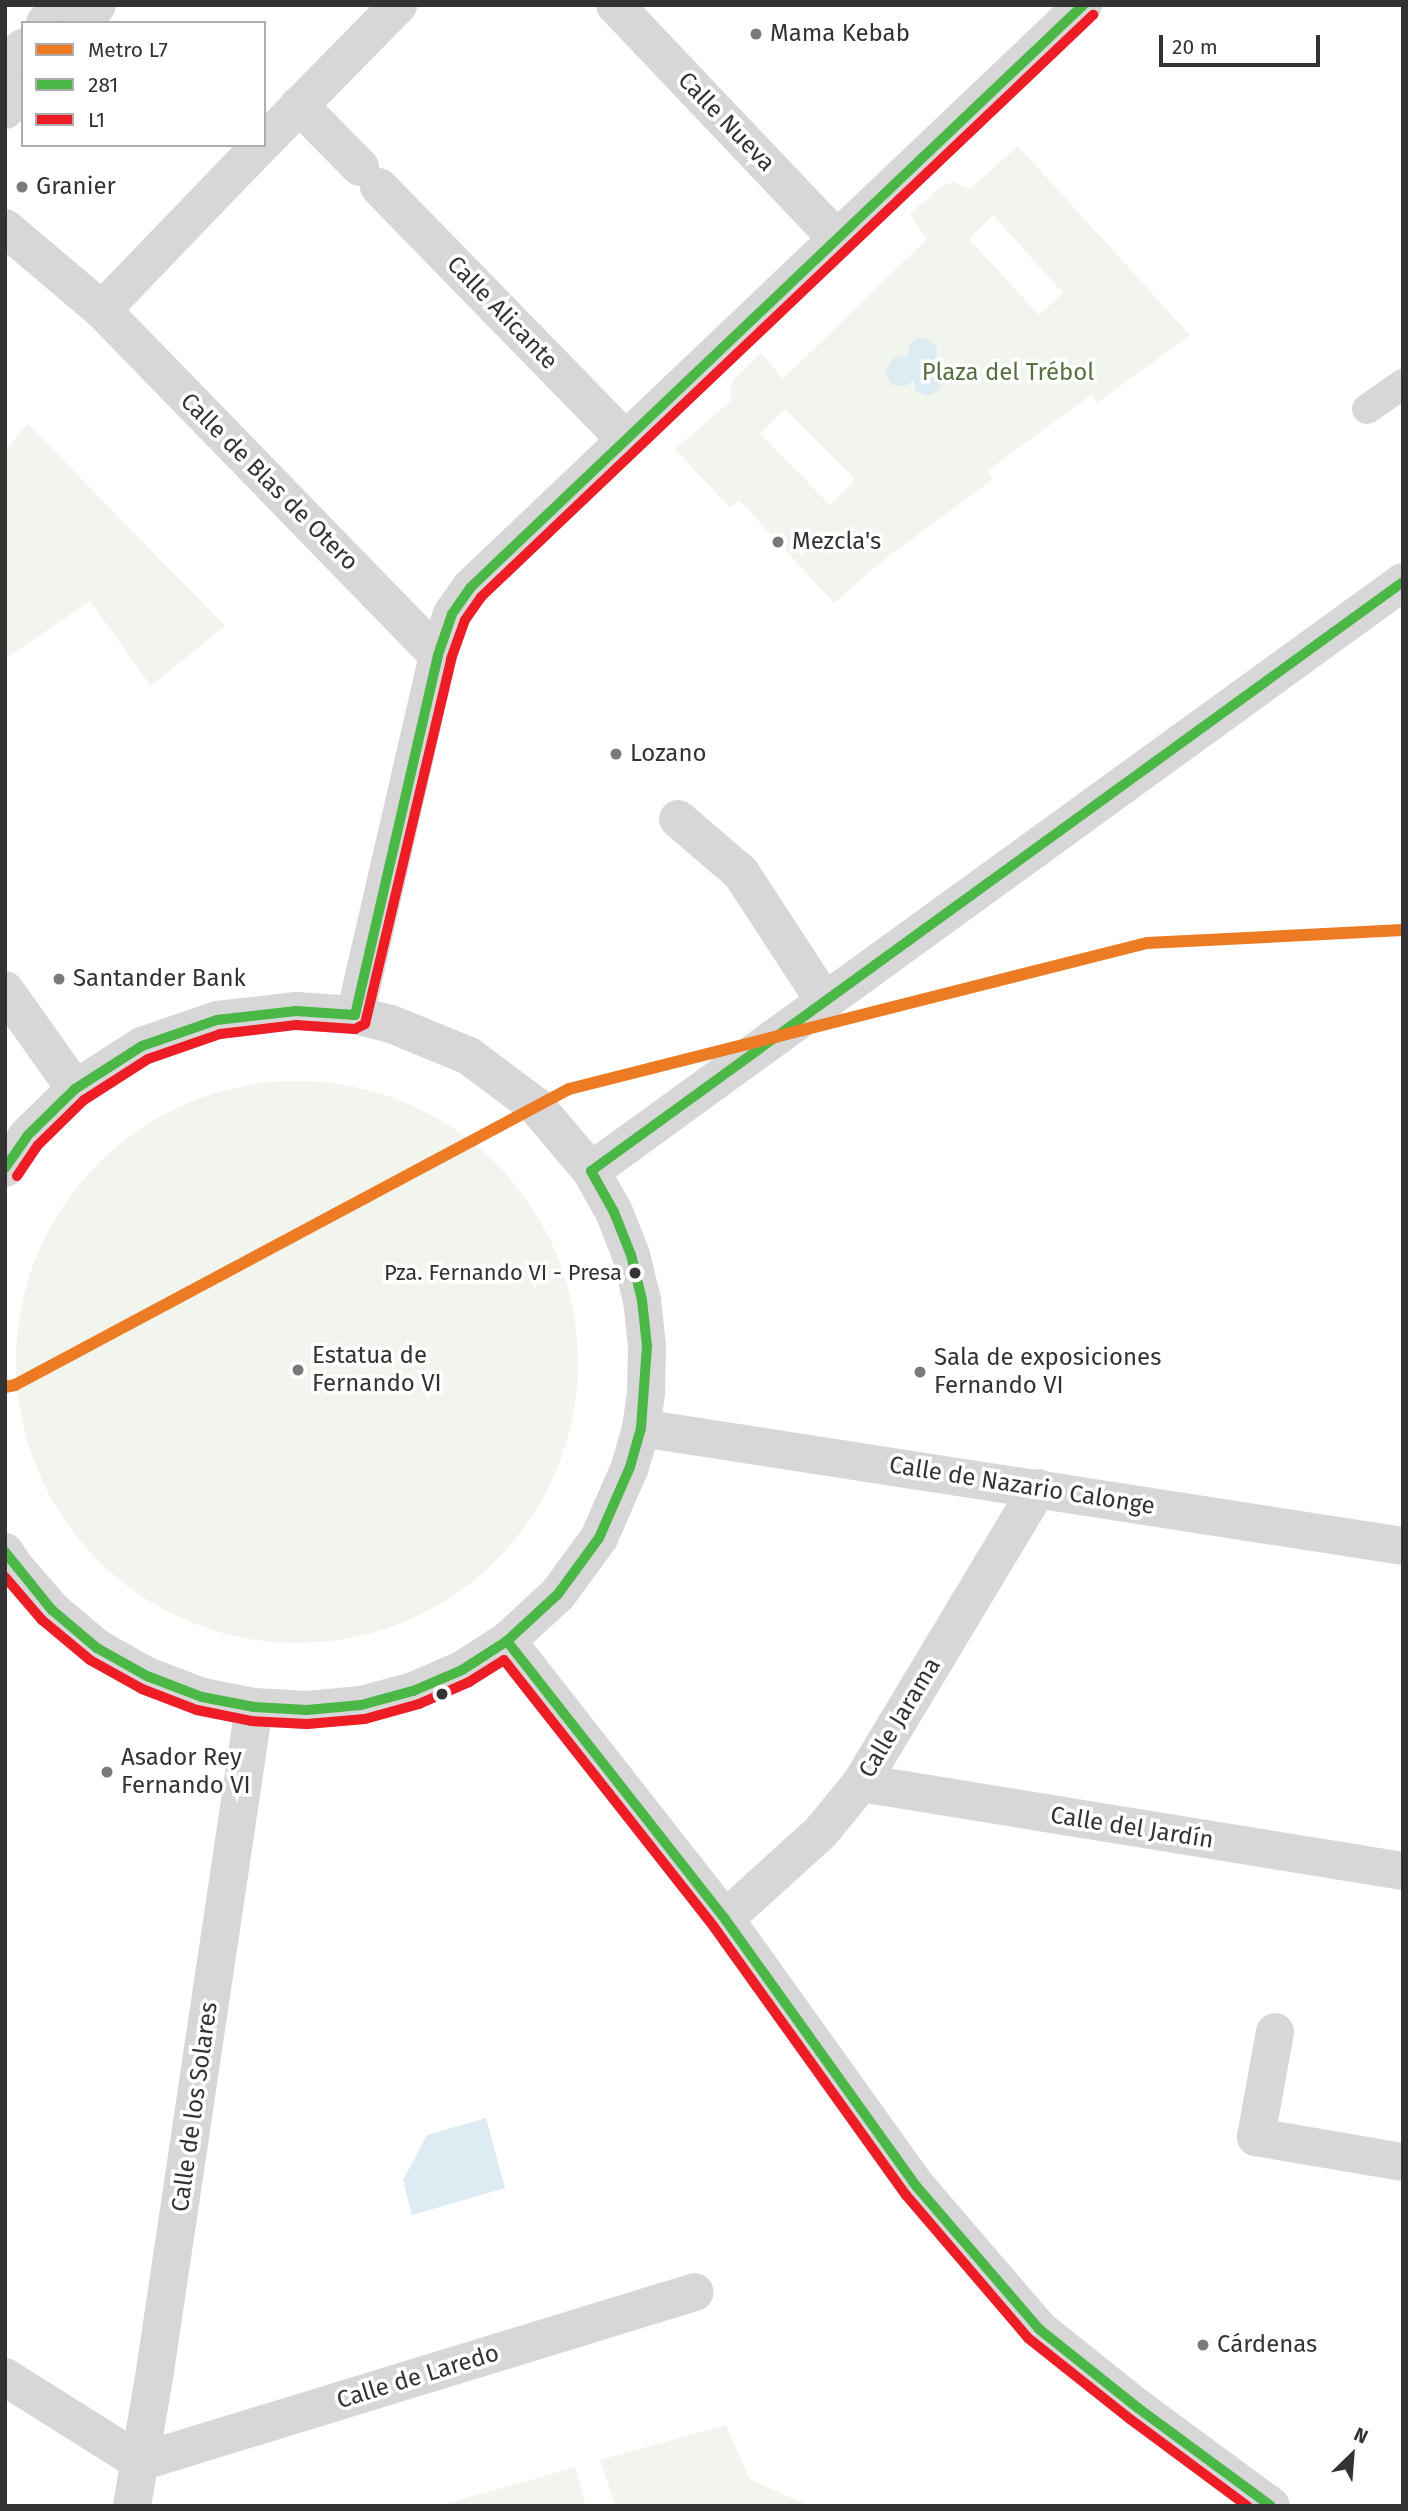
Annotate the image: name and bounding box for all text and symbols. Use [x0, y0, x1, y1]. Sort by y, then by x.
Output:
place label: Mama Kebab [770, 20, 910, 48]
legend [21, 21, 266, 147]
scale bar [1163, 21, 1324, 65]
marker: Mama Kebab [748, 26, 764, 42]
text: 20 m [1172, 34, 1218, 60]
text: Metro L7 [88, 37, 168, 63]
street label: Calle Nueva [671, 66, 781, 178]
text: 281 [88, 72, 118, 98]
text: L1 [88, 107, 105, 133]
place label: Granier [36, 173, 116, 201]
marker: Granier [14, 179, 30, 195]
street label: Calle Alicante [441, 250, 563, 376]
park label: Plaza del Trébol [922, 359, 1094, 387]
street label: Calle de Blas de Otero [174, 387, 364, 577]
place label: Mezcla's [792, 528, 881, 556]
marker: Mezcla's [770, 534, 786, 550]
place label: Lozano [630, 740, 706, 768]
marker: Lozano [608, 746, 624, 762]
place label: Santander Bank [73, 965, 246, 993]
marker: Santander Bank [51, 971, 67, 987]
place label: Pza. Fernando VI - Presa [384, 1260, 622, 1286]
marker: Pza. Fernando VI - Presa [628, 1266, 642, 1280]
place label: Estatua de Fernando VI [312, 1342, 442, 1398]
place label: Sala de exposiciones Fernando VI [934, 1344, 1161, 1400]
marker: Estatua de Fernando VI [290, 1362, 306, 1378]
marker: Sala de exposiciones Fernando VI [912, 1364, 928, 1380]
street label: Calle de Nazario Calonge [887, 1451, 1157, 1521]
street label: Calle Jarama [853, 1653, 947, 1783]
unlabelled marker [435, 1687, 449, 1701]
place label: Asador Rey Fernando VI [121, 1744, 251, 1800]
marker: Asador Rey Fernando VI [99, 1764, 115, 1780]
street label: Calle del Jardín [1048, 1801, 1216, 1855]
street label: Calle de los Solares [166, 2000, 224, 2214]
place label: Cárdenas [1217, 2331, 1317, 2359]
marker: Cárdenas [1195, 2337, 1211, 2353]
street label: Calle de Laredo [333, 2339, 503, 2415]
north arrow [1317, 2420, 1387, 2490]
text: N [1351, 2422, 1372, 2449]

